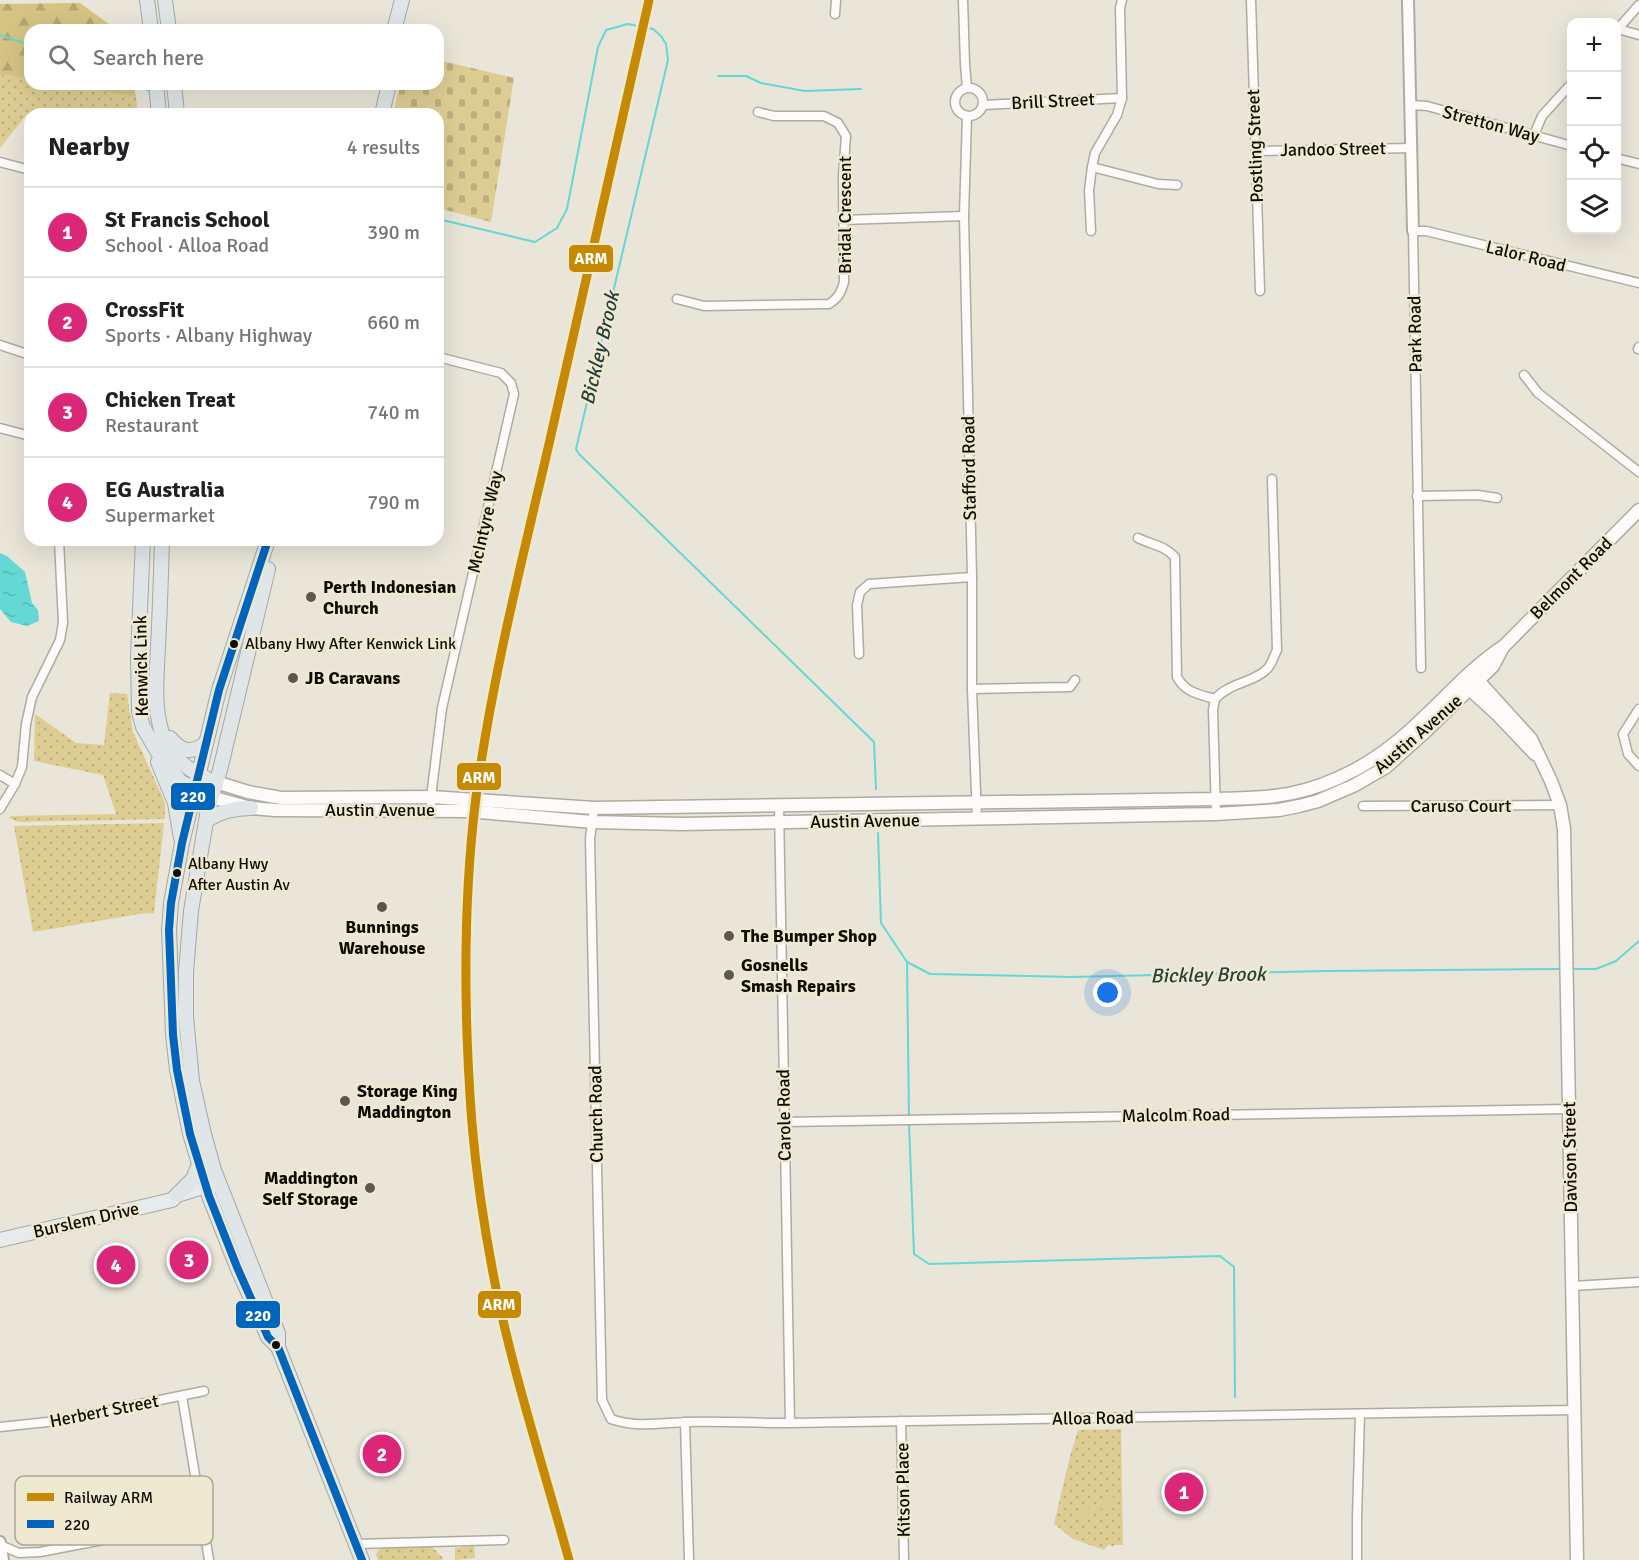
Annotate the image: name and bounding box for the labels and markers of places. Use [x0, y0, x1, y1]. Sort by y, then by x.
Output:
place label: Perth Indonesian Church [323, 576, 456, 619]
marker: Perth Indonesian Church [304, 590, 318, 604]
place label: Albany Hwy After Kenwick Link [245, 634, 456, 654]
marker: Albany Hwy After Kenwick Link [228, 638, 240, 650]
place label: JB Caravans [305, 667, 400, 689]
marker: JB Caravans [286, 671, 300, 685]
place label: Albany Hwy After Austin Av [188, 854, 290, 895]
marker: Albany Hwy After Austin Av [171, 867, 183, 879]
marker: Bunnings Warehouse [375, 900, 389, 914]
place label: Bunnings Warehouse [339, 916, 425, 959]
place label: The Bumper Shop [741, 925, 877, 947]
marker: The Bumper Shop [722, 929, 736, 943]
place label: Gosnells Smash Repairs [741, 954, 856, 997]
marker: Gosnells Smash Repairs [722, 968, 736, 982]
place label: Storage King Maddington [357, 1080, 458, 1123]
marker: Storage King Maddington [338, 1094, 352, 1108]
place label: Maddington Self Storage [262, 1167, 358, 1210]
marker: Maddington Self Storage [363, 1181, 377, 1195]
pin: 3 [170, 1238, 208, 1282]
pin: 4 [96, 1242, 136, 1288]
unlabelled marker [270, 1339, 282, 1351]
pin: 2 [362, 1432, 401, 1476]
pin: 1 [1164, 1470, 1204, 1514]

